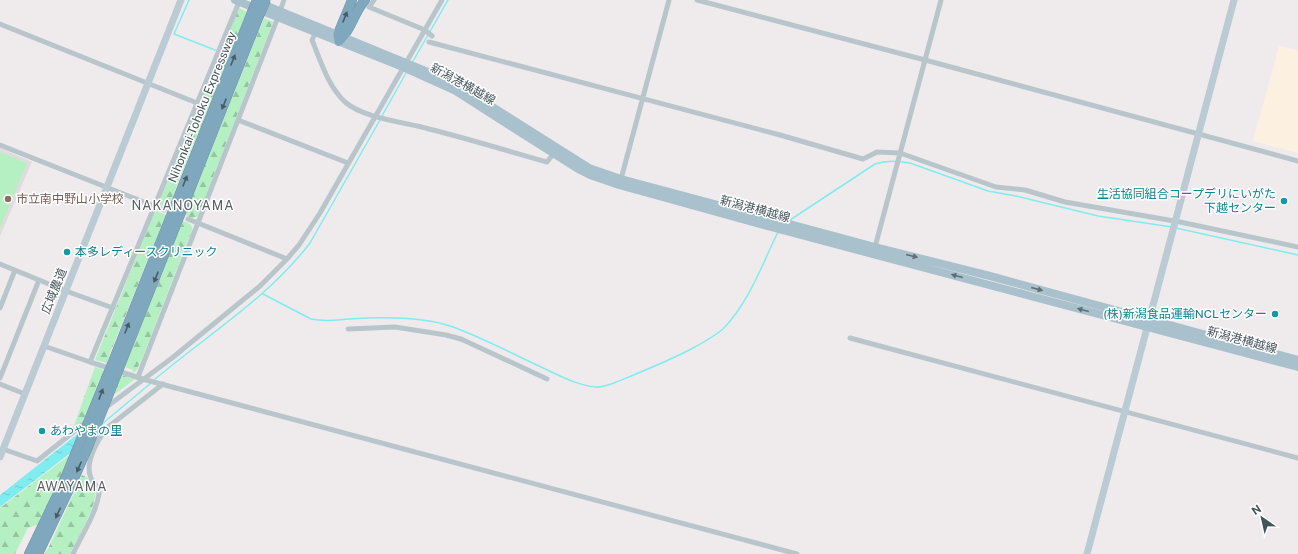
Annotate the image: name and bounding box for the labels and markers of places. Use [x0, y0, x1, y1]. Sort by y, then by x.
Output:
place label: 生活協同組合コープデリにいがた 下越センター [1097, 187, 1276, 215]
place label: 市立南中野山小学校 [16, 192, 124, 206]
marker: 市立南中野山小学校 [3, 194, 13, 204]
marker: 生活協同組合コープデリにいがた 下越センター [1279, 196, 1289, 206]
place label: 本多レディースクリニック [75, 245, 218, 259]
marker: 本多レディースクリニック [62, 247, 72, 257]
place label: (株)新潟食品運輸NCLセンター [1103, 307, 1267, 321]
marker: (株)新潟食品運輸NCLセンター [1270, 309, 1280, 319]
place label: あわやまの里 [50, 424, 122, 438]
marker: あわやまの里 [37, 426, 47, 436]

